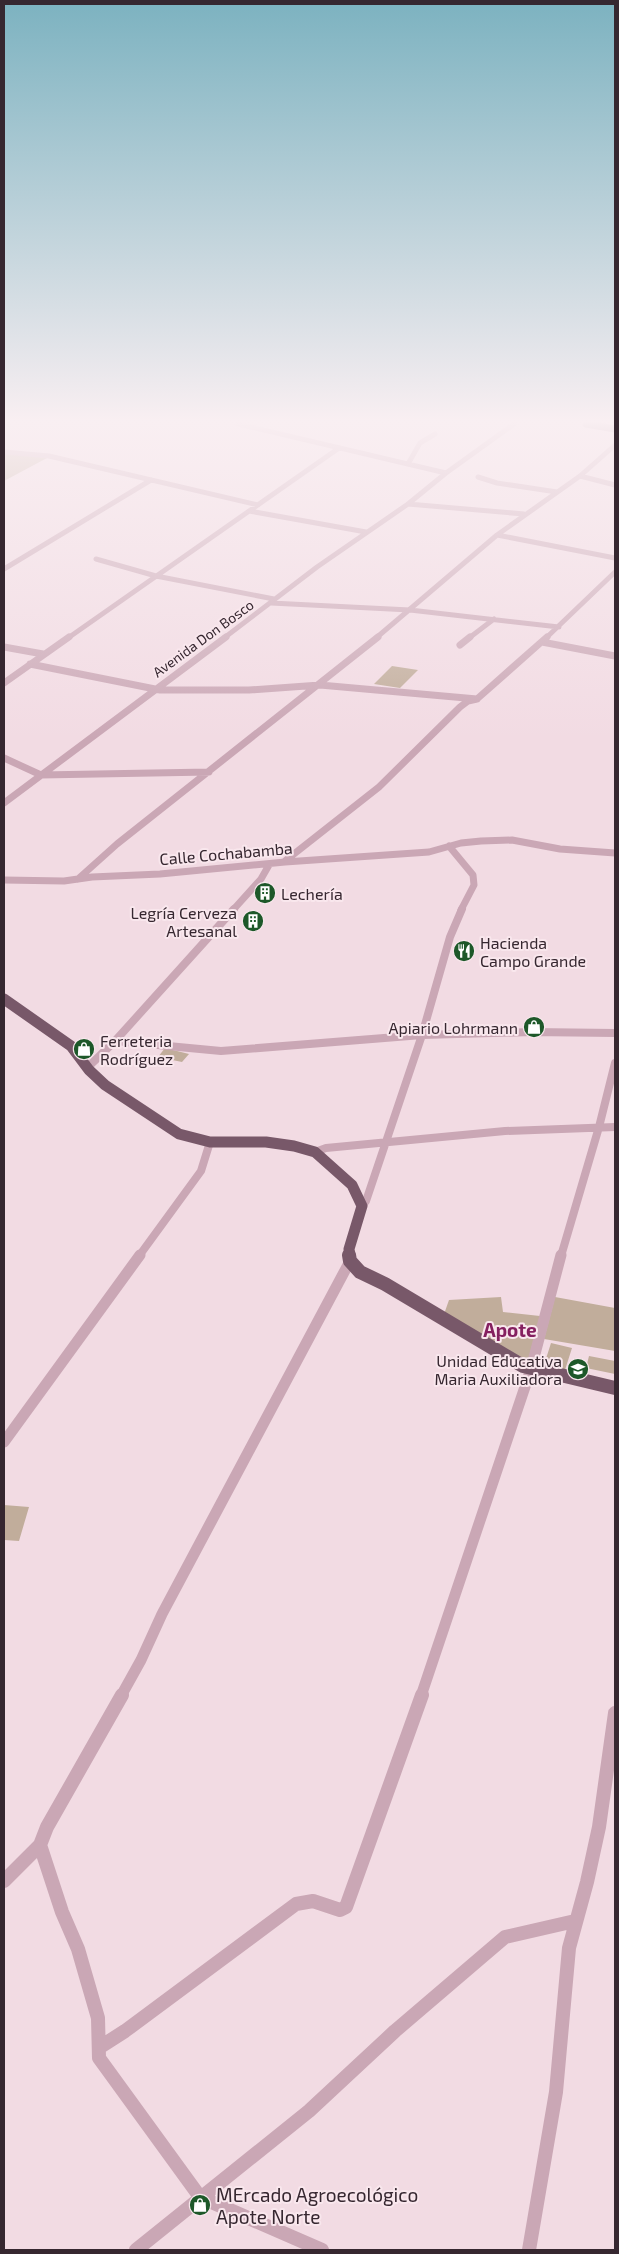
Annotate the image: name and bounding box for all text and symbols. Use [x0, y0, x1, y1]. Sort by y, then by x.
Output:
street label: Avenida Don Bosco [149, 596, 257, 680]
street label: Calle Cochabamba [159, 838, 293, 868]
building icon: Lechería [253, 881, 277, 905]
place label: Lechería [281, 884, 343, 903]
place label: Legría Cerveza Artesanal [130, 903, 237, 940]
building icon: Legría Cerveza Artesanal [241, 909, 265, 933]
place label: Hacienda Campo Grande [480, 933, 586, 970]
restaurant icon: Hacienda Campo Grande [452, 939, 476, 963]
shop icon: Apiario Lohrmann [522, 1015, 546, 1039]
place label: Apiario Lohrmann [389, 1018, 518, 1037]
place label: Ferreteria Rodríguez [100, 1031, 173, 1068]
shop icon: Ferreteria Rodríguez [72, 1037, 96, 1061]
district label: Apote [483, 1318, 537, 1341]
place label: Unidad Educativa Maria Auxiliadora [434, 1351, 562, 1388]
school or university icon: Unidad Educativa Maria Auxiliadora [566, 1357, 590, 1381]
place label: MErcado Agroecológico Apote Norte [216, 2183, 418, 2228]
shop icon: MErcado Agroecológico Apote Norte [188, 2193, 212, 2217]

